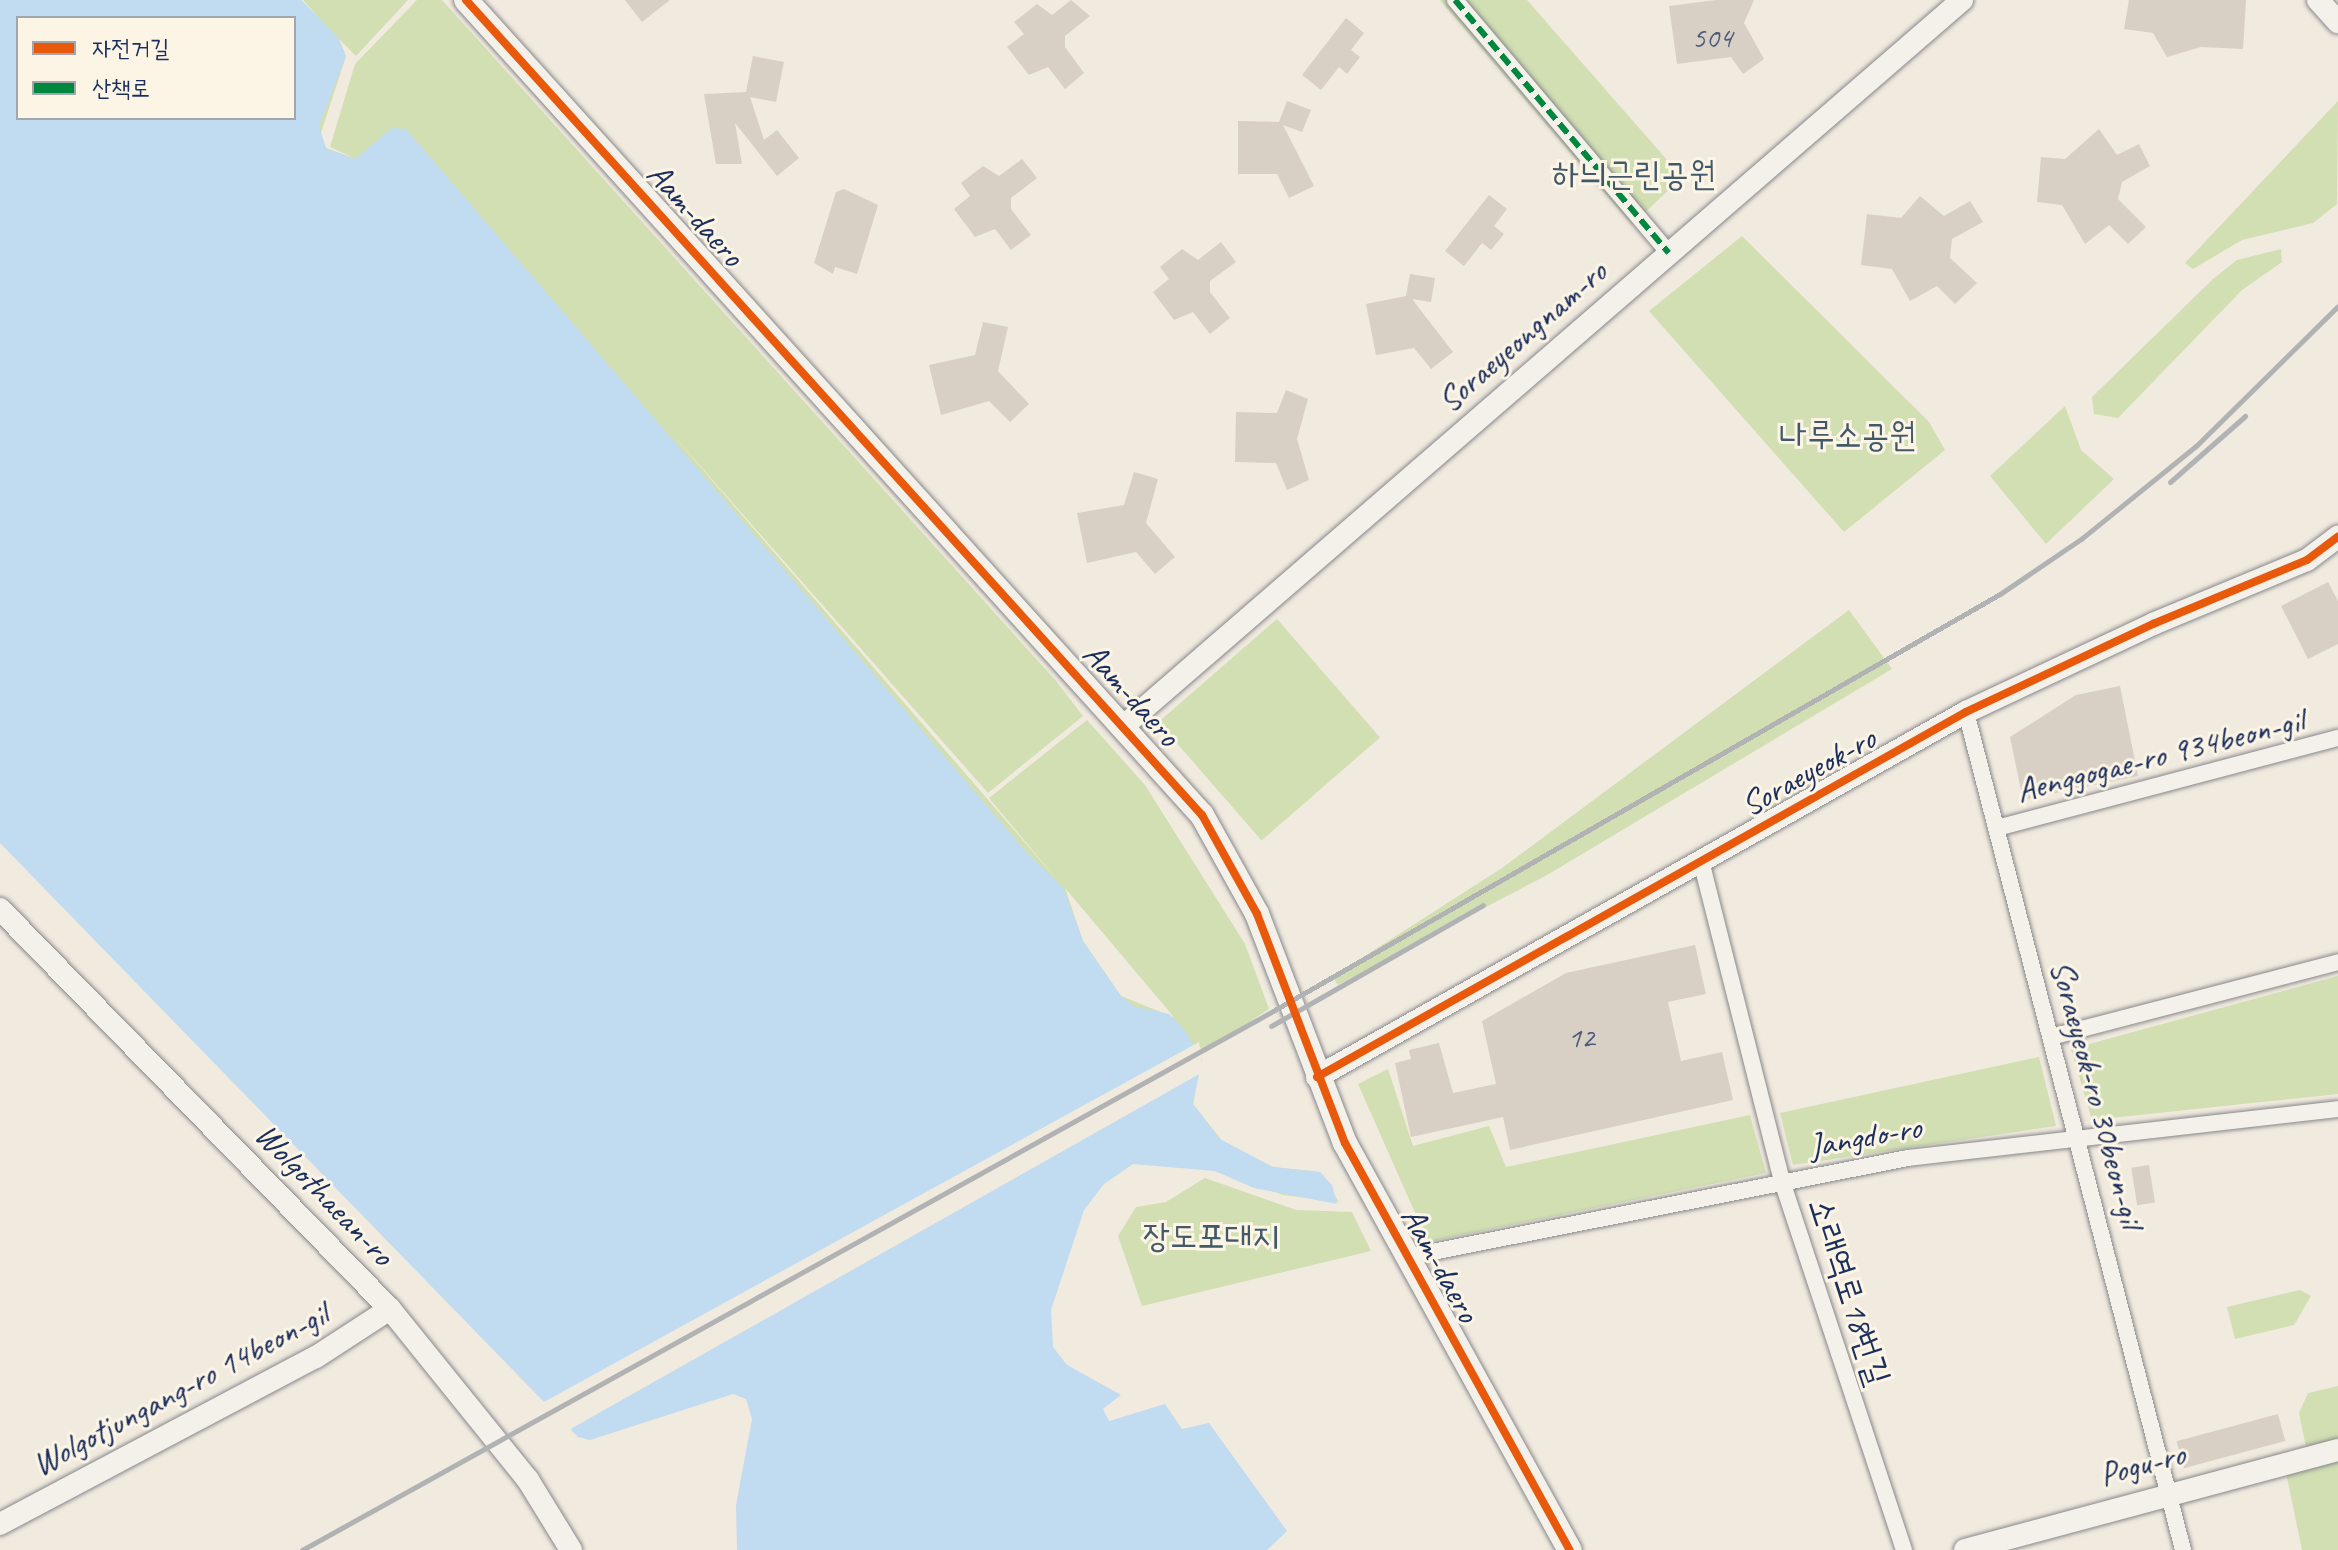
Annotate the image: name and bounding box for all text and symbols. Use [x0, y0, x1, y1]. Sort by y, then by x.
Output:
legend [16, 16, 296, 120]
house number: 504 [1692, 19, 1732, 55]
text: 자전거길 [92, 33, 169, 63]
text: 산책로 [92, 73, 150, 103]
street label: Aam-daero [639, 154, 753, 274]
park label: 하늬근린공원 [1552, 154, 1716, 194]
street label: Soraeyeongnam-ro [1429, 251, 1615, 421]
park label: 나루소공원 [1780, 415, 1916, 455]
street label: Aam-daero [1075, 634, 1189, 754]
street label: Aenggogae-ro 934beon-gil [2012, 700, 2308, 810]
street label: Soraeyeok-ro [1734, 717, 1882, 825]
street label: Soraeyeok-ro 30beon-gil [2042, 956, 2152, 1232]
house number: 12 [1568, 1019, 1594, 1055]
street label: Jangdo-ro [1806, 1106, 1924, 1166]
street label: Wolgothaean-ro [247, 1114, 403, 1274]
street label: 소래역로18번길 [1801, 1192, 1899, 1390]
street label: Aam-daero [1393, 1199, 1489, 1329]
park label: 장도포대지 [1143, 1216, 1279, 1256]
street label: Wolgotjungang-ro 14beon-gil [25, 1294, 335, 1484]
street label: Pogu-ro [2095, 1433, 2189, 1495]

